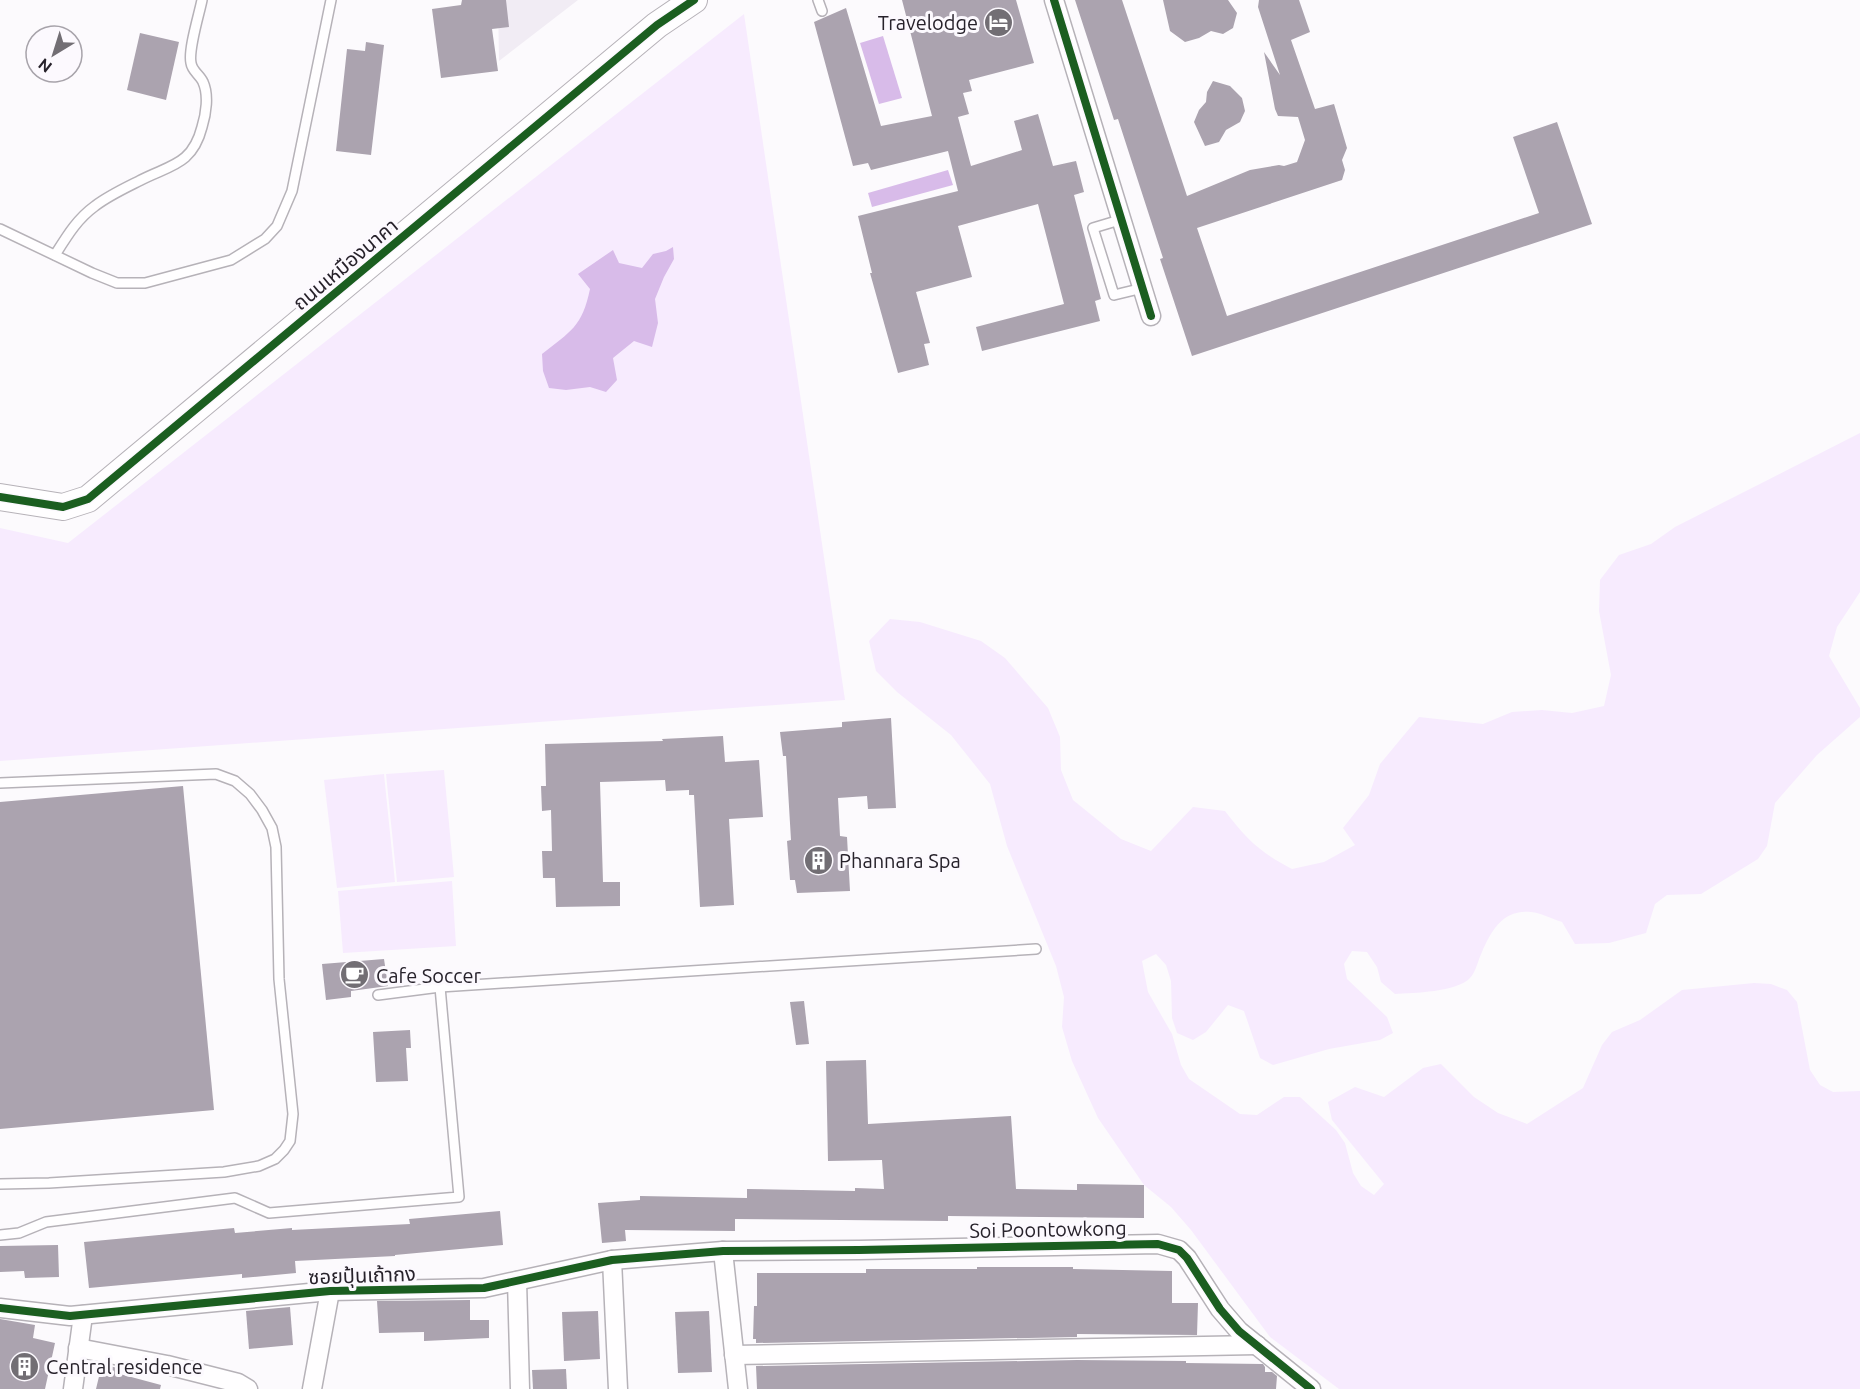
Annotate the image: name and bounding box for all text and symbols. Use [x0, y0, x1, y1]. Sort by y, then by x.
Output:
hotel icon: Travelodge [983, 6, 1015, 38]
place label: Travelodge [878, 11, 978, 34]
north arrow [24, 24, 84, 84]
text: N [35, 55, 55, 77]
street label: ถนนเหมืองนาคา [288, 214, 402, 314]
building icon: Phannara Spa [802, 844, 834, 876]
place label: Phannara Spa [839, 849, 961, 872]
cafe icon: Cafe Soccer [339, 959, 371, 991]
place label: Cafe Soccer [376, 964, 481, 987]
street label: Soi Poontowkong [969, 1216, 1127, 1242]
street label: ซอยปุ้นเถ้ากง [308, 1262, 416, 1289]
building icon: Central residence [9, 1350, 41, 1382]
place label: Central residence [46, 1355, 203, 1378]

